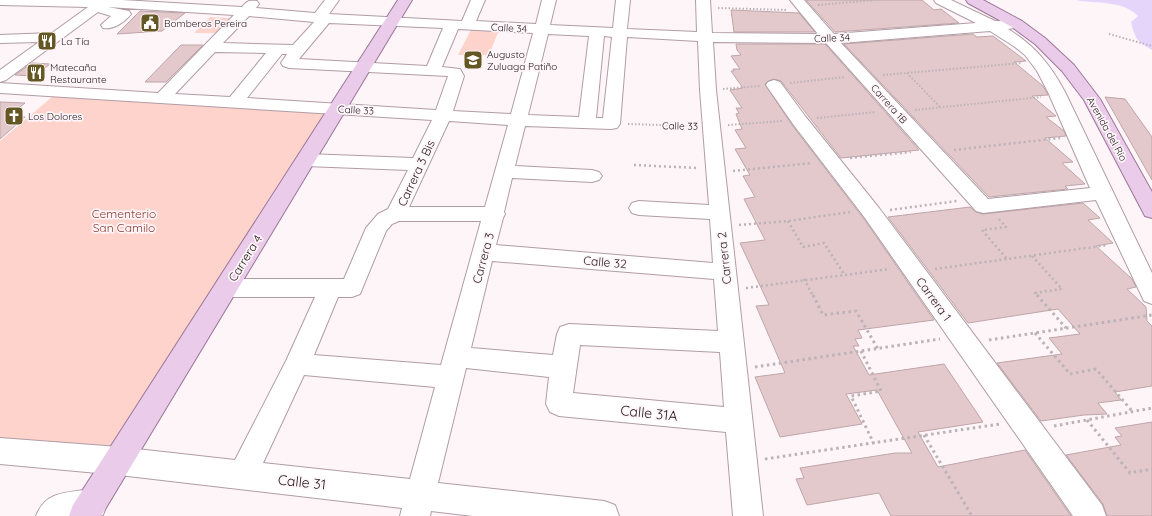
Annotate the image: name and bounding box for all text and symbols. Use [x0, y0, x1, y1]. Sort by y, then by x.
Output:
public building icon: Bomberos Pereira [139, 12, 161, 34]
place label: Bomberos Pereira [164, 17, 247, 30]
street label: Calle 34 [491, 21, 527, 35]
restaurant icon: La Tía [36, 30, 58, 52]
street label: Calle 34 [814, 31, 850, 45]
place label: La Tía [61, 35, 89, 48]
place label: Augusto Zuluaga Patiño [487, 48, 557, 73]
school or university icon: Augusto Zuluaga Patiño [462, 49, 484, 71]
place label: Matecaña Restaurante [50, 61, 107, 86]
restaurant icon: Matecaña Restaurante [25, 62, 47, 84]
street label: Carrera 1B [868, 82, 910, 127]
street label: Avenida del Río [1084, 95, 1130, 163]
street label: Calle 33 [338, 103, 374, 117]
church icon: Los Dolores [3, 105, 25, 127]
place label: Los Dolores [28, 110, 83, 123]
street label: Calle 33 [662, 119, 698, 133]
street label: Carrera 3 Bis [394, 137, 438, 209]
park label: Cementerio San Camilo [92, 206, 156, 235]
street label: Carrera 3 [469, 231, 497, 285]
street label: Carrera 2 [714, 231, 734, 285]
street label: Carrera 4 [225, 232, 265, 284]
street label: Calle 32 [583, 253, 628, 271]
street label: Carrera 1 [913, 274, 955, 324]
street label: Calle 31A [620, 401, 678, 425]
street label: Calle 31 [277, 471, 327, 493]

